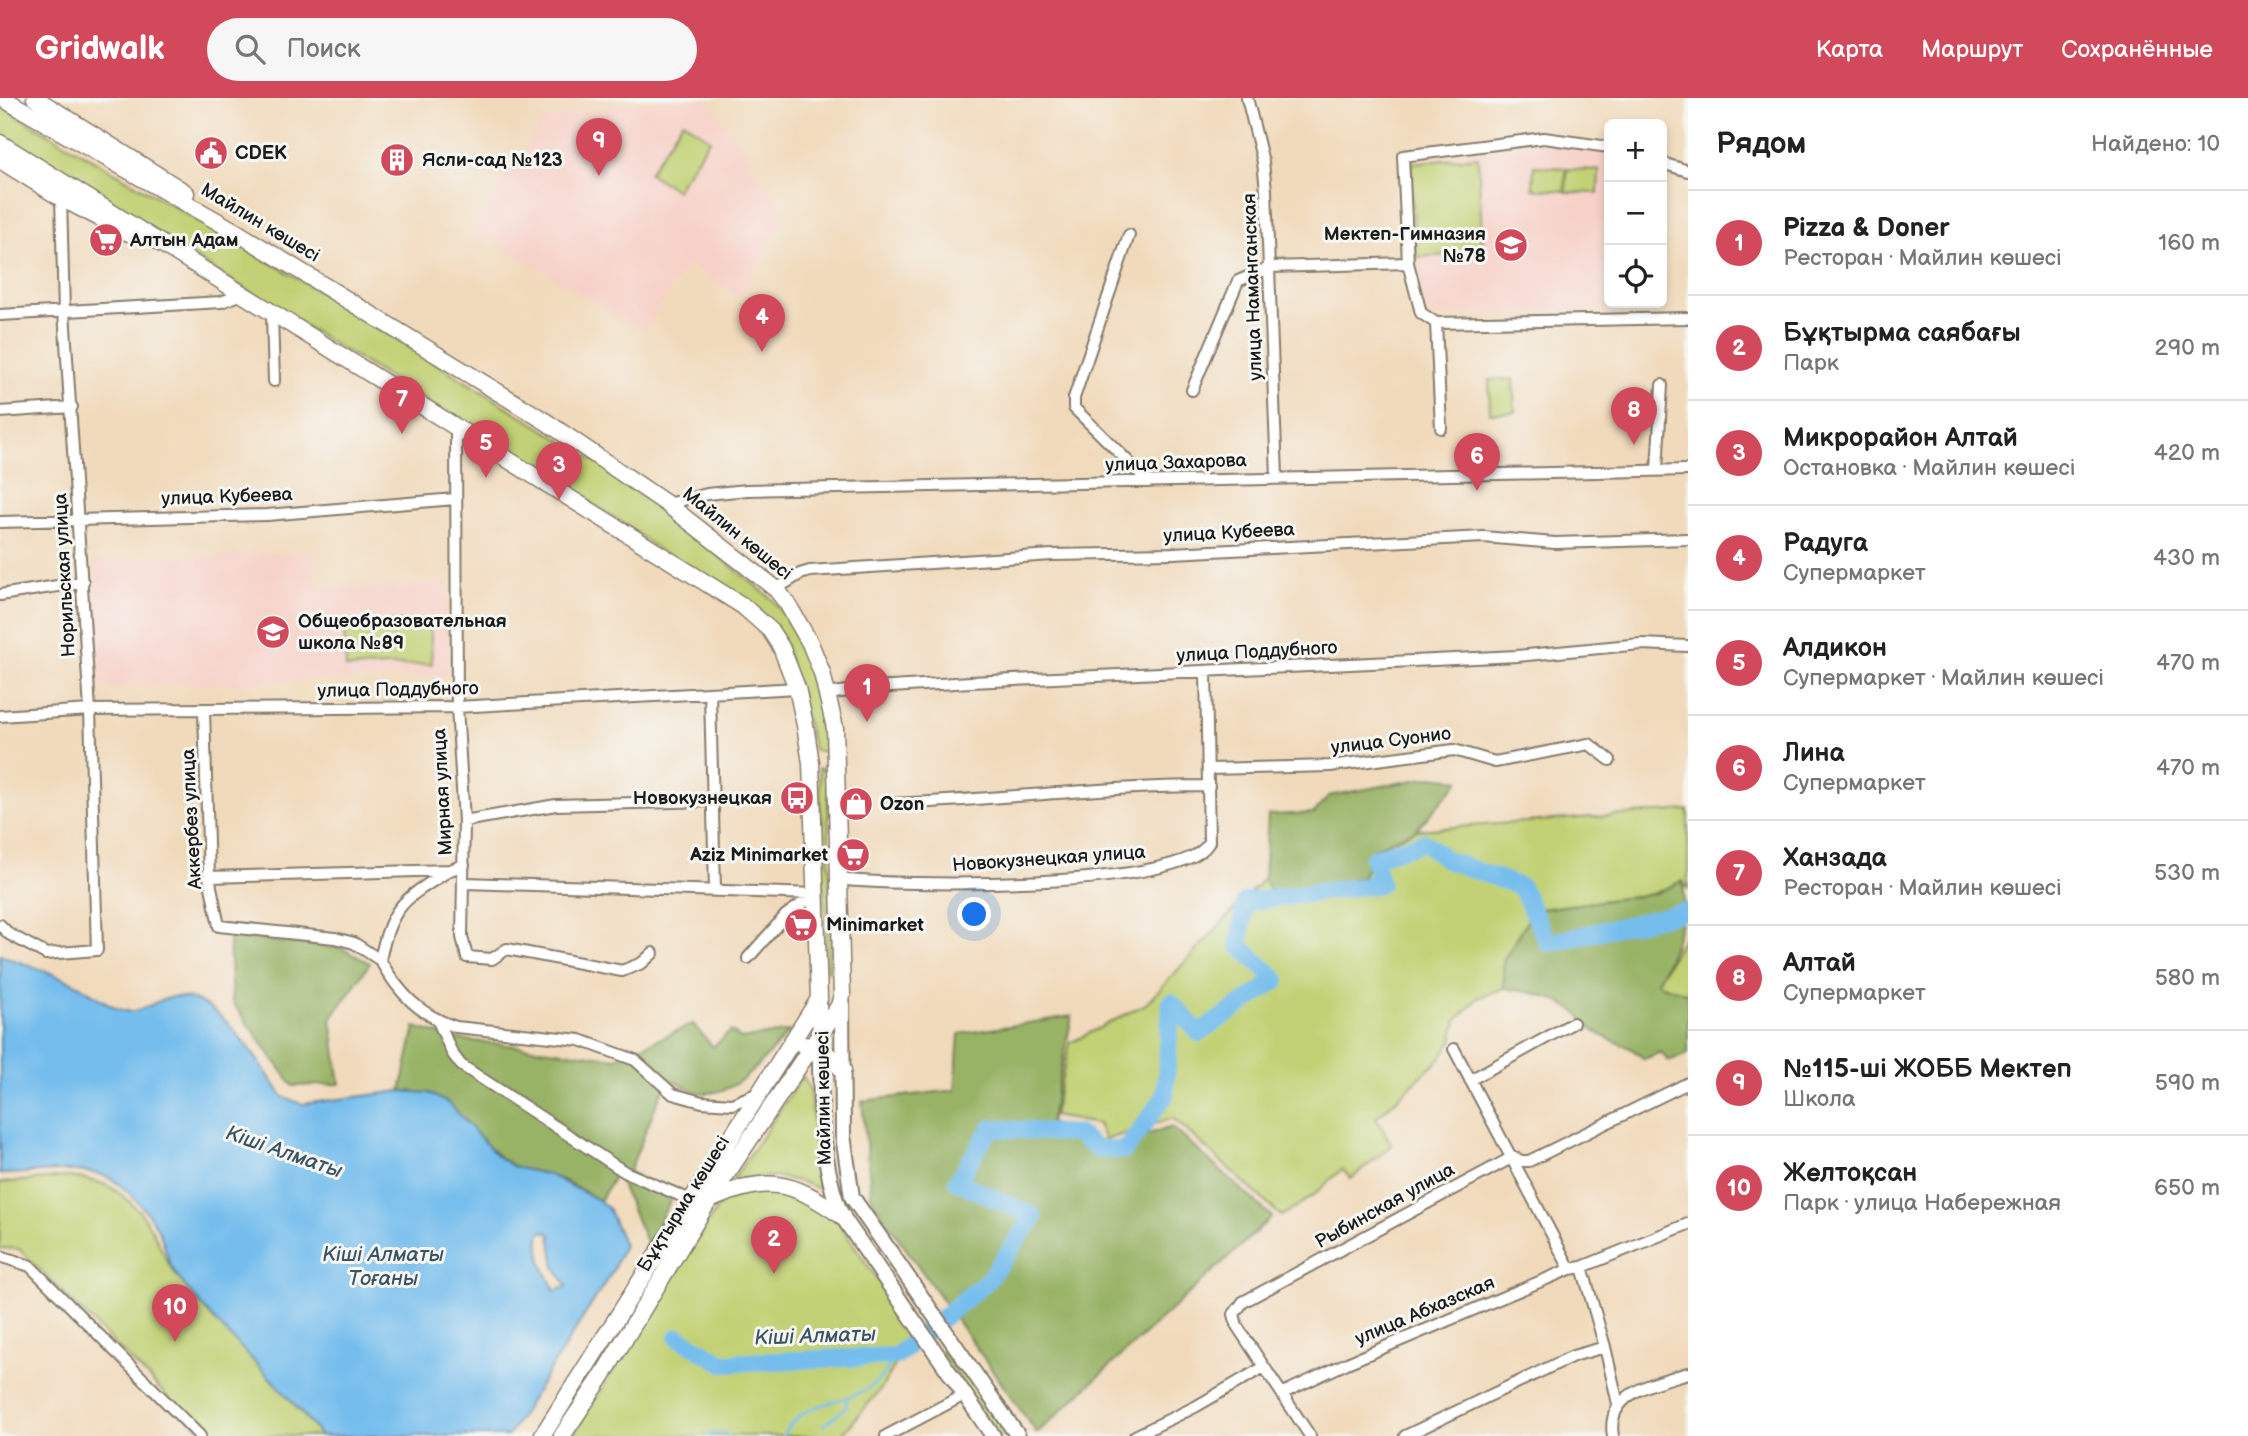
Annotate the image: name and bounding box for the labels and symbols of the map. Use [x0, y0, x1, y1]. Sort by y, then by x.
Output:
pin: 9 [576, 118, 622, 176]
public building icon: CDEK [192, 134, 230, 172]
building icon: Ясли-сад №123 [378, 141, 416, 179]
place label: CDEK [235, 142, 287, 165]
place label: Ясли-сад №123 [422, 149, 563, 172]
street label: Майлин көшесі [196, 178, 324, 268]
street label: улица Наманганская [1238, 193, 1268, 381]
supermarket icon: Алтын Адам [87, 221, 125, 259]
place label: Мектеп-Гимназия №78 [1324, 223, 1486, 268]
school or university icon: Мектеп-Гимназия №78 [1492, 226, 1530, 264]
place label: Алтын Адам [129, 229, 238, 252]
pin: 4 [739, 294, 785, 352]
pin: 7 [379, 376, 425, 434]
pin: 8 [1611, 387, 1657, 445]
pin: 5 [463, 420, 509, 478]
pin: 6 [1454, 433, 1500, 491]
pin: 3 [536, 442, 582, 500]
street label: улица Захарова [1105, 449, 1247, 477]
street label: улица Кубеева [161, 483, 293, 511]
street label: Майлин көшесі [677, 483, 797, 585]
street label: Норильская улица [49, 492, 81, 658]
street label: улица Кубеева [1163, 518, 1295, 548]
place label: Общеобразовательная школа №89 [298, 610, 507, 655]
school or university icon: Общеобразовательная школа №89 [254, 613, 292, 651]
street label: улица Поддубного [1176, 636, 1338, 668]
pin: 1 [844, 664, 890, 722]
street label: улица Поддубного [317, 677, 479, 703]
street label: улица Суонио [1330, 722, 1452, 760]
street label: Мирная улица [428, 728, 458, 856]
street label: Аккербез улица [177, 748, 207, 891]
bus stop icon: Новокузнецкая [778, 779, 816, 817]
shop icon: Ozon [837, 785, 875, 823]
place label: Новокузнецкая [633, 787, 772, 810]
place label: Ozon [880, 793, 924, 816]
supermarket icon: Aziz Minimarket [834, 836, 872, 874]
street label: Новокузнецкая улица [952, 841, 1146, 877]
place label: Aziz Minimarket [689, 844, 829, 867]
your location [957, 897, 991, 931]
supermarket icon: Minimarket [782, 906, 820, 944]
place label: Minimarket [826, 914, 924, 937]
street label: Майлин көшесі [811, 1030, 837, 1166]
water label: Кіші Алматы [222, 1120, 346, 1184]
street label: Бұқтырма көшесі [633, 1132, 735, 1276]
street label: Рыбинская улица [1311, 1158, 1459, 1254]
pin: 2 [751, 1216, 797, 1274]
water label: Кіші Алматы Тоғаны [322, 1242, 444, 1291]
street label: улица Абхазская [1352, 1271, 1498, 1351]
pin: 10 [152, 1284, 198, 1342]
water label: Кіші Алматы [754, 1321, 876, 1351]

